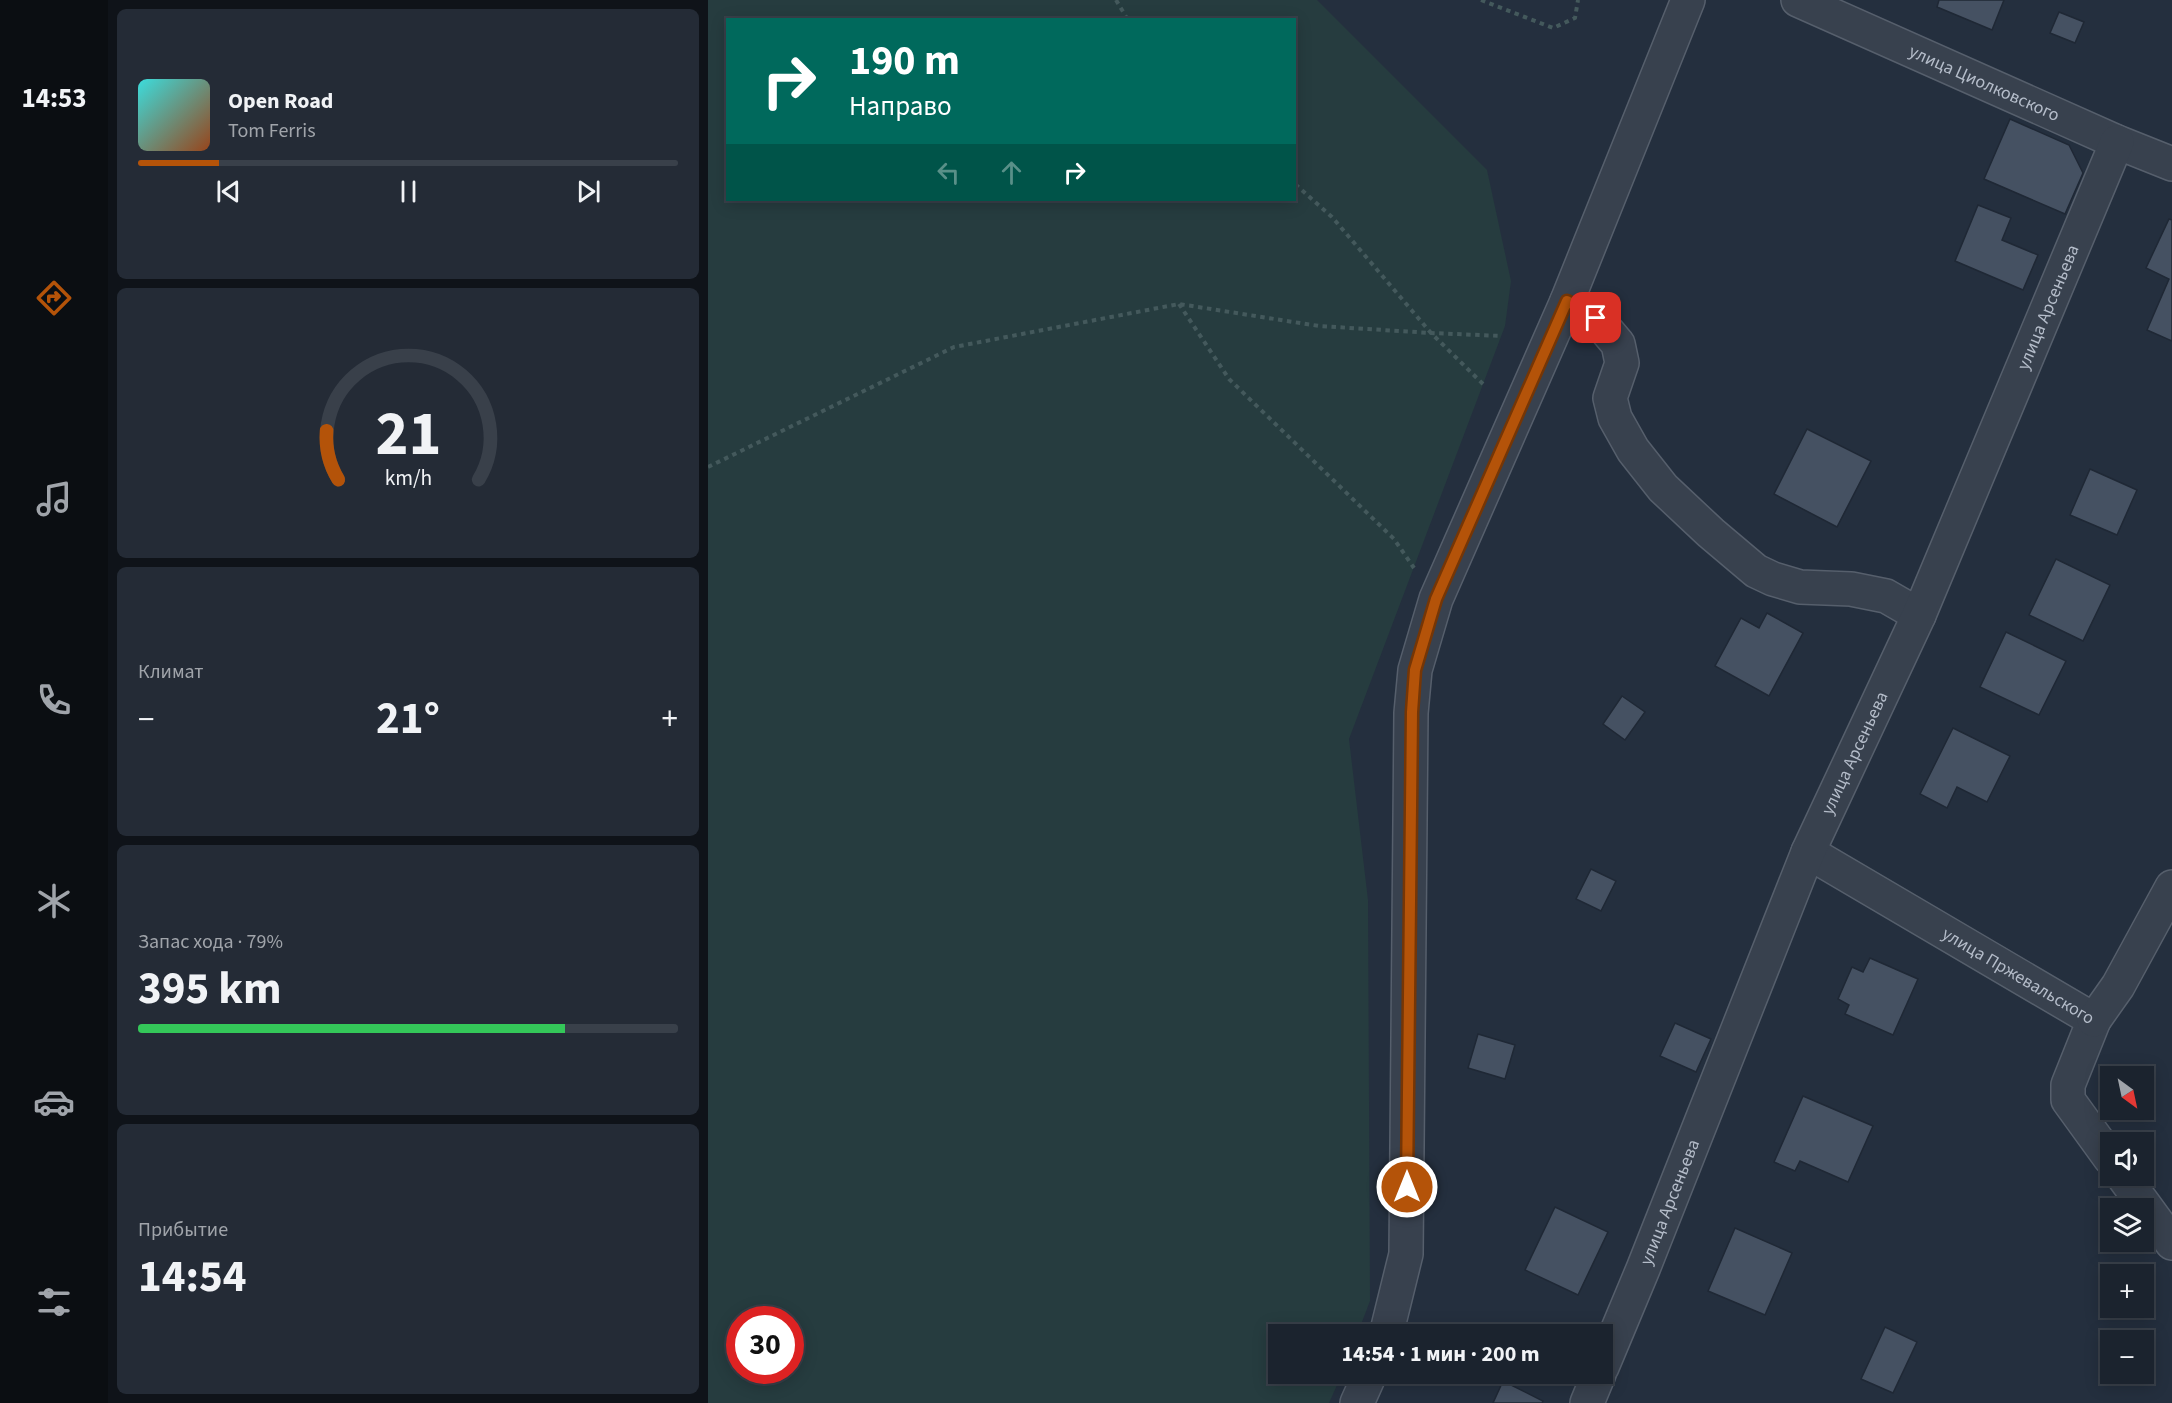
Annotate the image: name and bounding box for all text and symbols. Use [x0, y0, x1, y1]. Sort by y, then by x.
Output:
text: 190 m [849, 31, 960, 91]
street label: улица Циолковского [1905, 38, 2064, 127]
icon: right [750, 42, 828, 120]
text: 14:53 [21, 79, 87, 118]
text: Open Road [228, 85, 333, 117]
text: Направо [849, 87, 952, 126]
text: Tom Ferris [228, 117, 316, 145]
icon: left [932, 156, 965, 189]
icon: ahead [995, 156, 1028, 189]
icon: right [1058, 156, 1091, 189]
icon: previous [212, 175, 245, 208]
icon: pause [392, 175, 425, 208]
icon: next [572, 175, 605, 208]
street label: улица Арсеньева [2011, 241, 2085, 374]
icon: directions [33, 277, 75, 319]
pin [1570, 292, 1621, 343]
icon: arrive [1579, 301, 1612, 334]
text: 21 [375, 390, 441, 479]
text: km/h [384, 463, 432, 494]
icon: music [33, 478, 75, 520]
text: Климат [138, 658, 204, 686]
icon: phone [33, 679, 75, 721]
text: 21° [376, 687, 440, 751]
street label: улица Арсеньева [1815, 687, 1894, 819]
text: − [138, 696, 154, 743]
text: + [662, 696, 678, 743]
icon: climate [33, 880, 75, 922]
street label: улица Пржевальского [1937, 921, 2099, 1030]
text: Запас хода · 79% [138, 928, 283, 956]
text: 395 km [138, 957, 282, 1021]
north arrow [2100, 1066, 2154, 1120]
map controls [2100, 1066, 2154, 1384]
icon: car [33, 1081, 75, 1123]
button: sound [2100, 1132, 2154, 1186]
street label: улица Арсеньева [1633, 1136, 1706, 1269]
position arrow [1375, 1155, 1439, 1219]
button: layers [2100, 1198, 2154, 1252]
text: Прибытие [138, 1216, 228, 1244]
text: 14:54 [138, 1245, 247, 1309]
button: + [2100, 1264, 2154, 1318]
icon: filters [33, 1281, 75, 1323]
speed limit sign: 30 [726, 1306, 804, 1384]
button: − [2100, 1330, 2154, 1384]
text: 14:54 · 1 мин · 200 m [1341, 1338, 1540, 1370]

